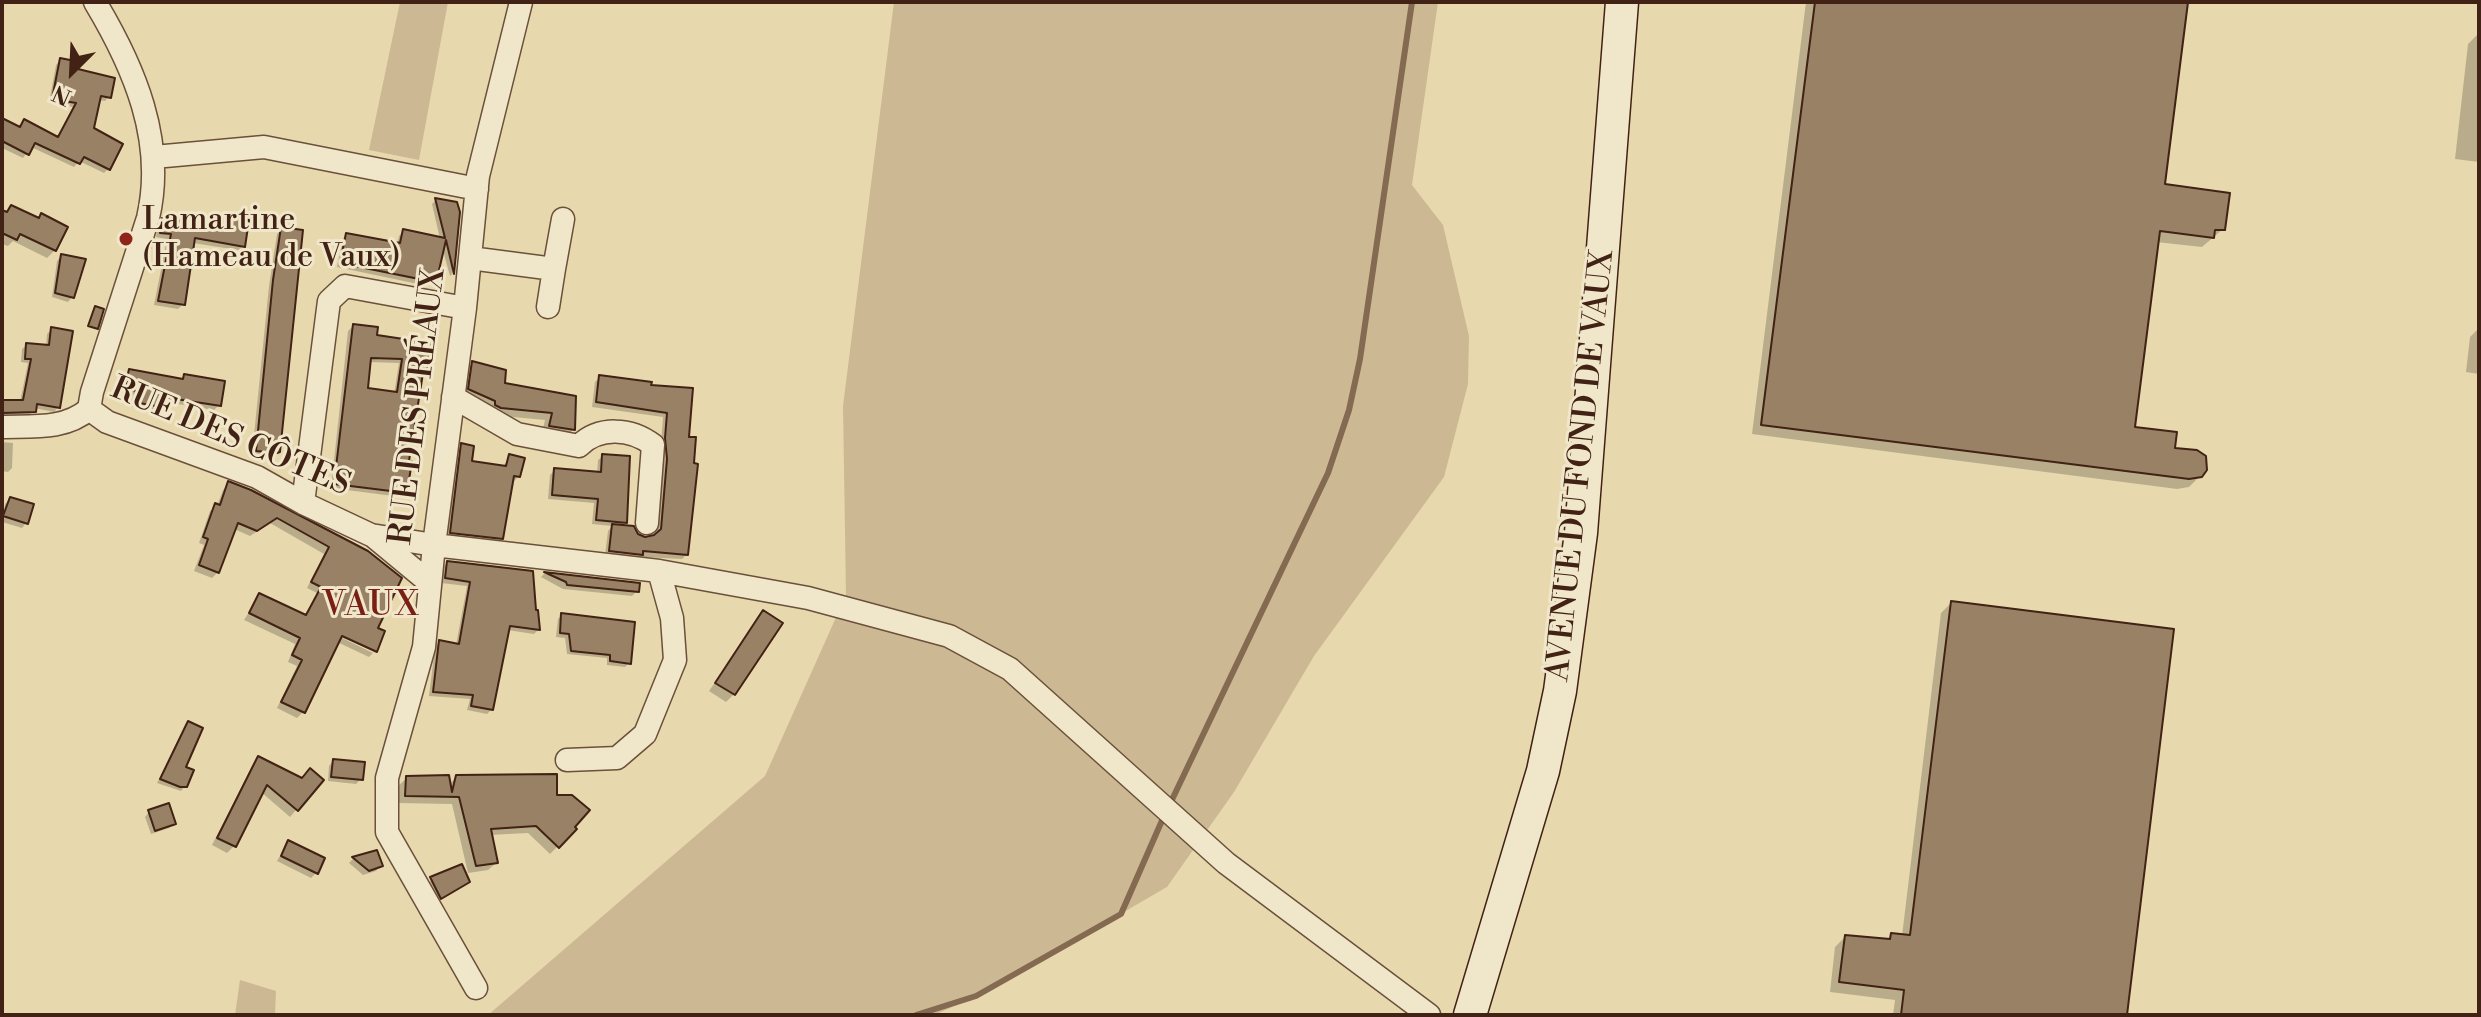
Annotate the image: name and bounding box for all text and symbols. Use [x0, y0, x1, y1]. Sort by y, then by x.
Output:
north arrow [32, 32, 112, 112]
text: N [49, 79, 75, 110]
place label: Lamartine (Hameau de Vaux) [142, 202, 401, 277]
marker: Lamartine (Hameau de Vaux) [117, 230, 135, 248]
street label: AVENUE DU FOND DE VAUX [1540, 249, 1624, 683]
street label: RUE DES PRÉAUX [383, 267, 455, 547]
street label: RUE DES CÔTES [105, 370, 355, 506]
district label: VAUX [322, 587, 420, 627]

